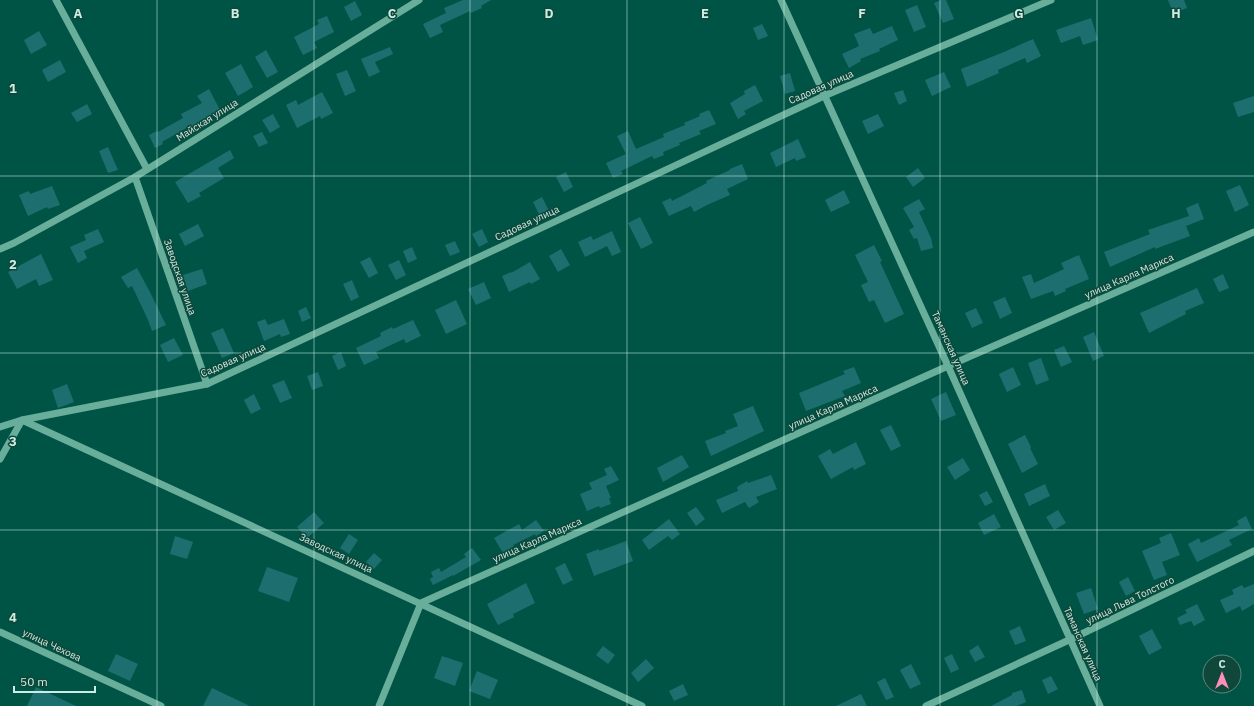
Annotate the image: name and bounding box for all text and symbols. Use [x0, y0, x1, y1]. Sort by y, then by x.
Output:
text: A [74, 5, 83, 22]
text: B [231, 5, 240, 22]
text: C [388, 5, 397, 22]
text: D [544, 5, 554, 22]
text: E [701, 5, 709, 22]
text: F [858, 5, 866, 22]
text: G [1014, 5, 1024, 22]
text: H [1171, 5, 1181, 22]
street label: Садовая улица [787, 67, 856, 107]
text: 1 [9, 80, 17, 97]
street label: Майская улица [174, 95, 241, 144]
street label: Садовая улица [493, 202, 562, 244]
street label: Заводская улица [161, 237, 199, 317]
street label: улица Карла Маркса [1082, 250, 1176, 301]
text: 2 [9, 256, 17, 273]
street label: Таманская улица [929, 309, 973, 388]
street label: Садовая улица [199, 340, 268, 380]
street label: улица Карла Маркса [786, 381, 880, 432]
text: 3 [9, 433, 17, 450]
street label: улица Карла Маркса [490, 514, 584, 565]
street label: Заводская улица [297, 530, 375, 576]
street label: улица Льва Толстого [1084, 573, 1177, 627]
street label: Таманская улица [1061, 605, 1105, 684]
text: 4 [9, 609, 17, 626]
street label: улица Чехова [21, 626, 84, 665]
north arrow [1202, 654, 1242, 694]
text: С [1218, 657, 1226, 671]
scale bar [14, 668, 95, 694]
text: 50 m [20, 674, 48, 689]

